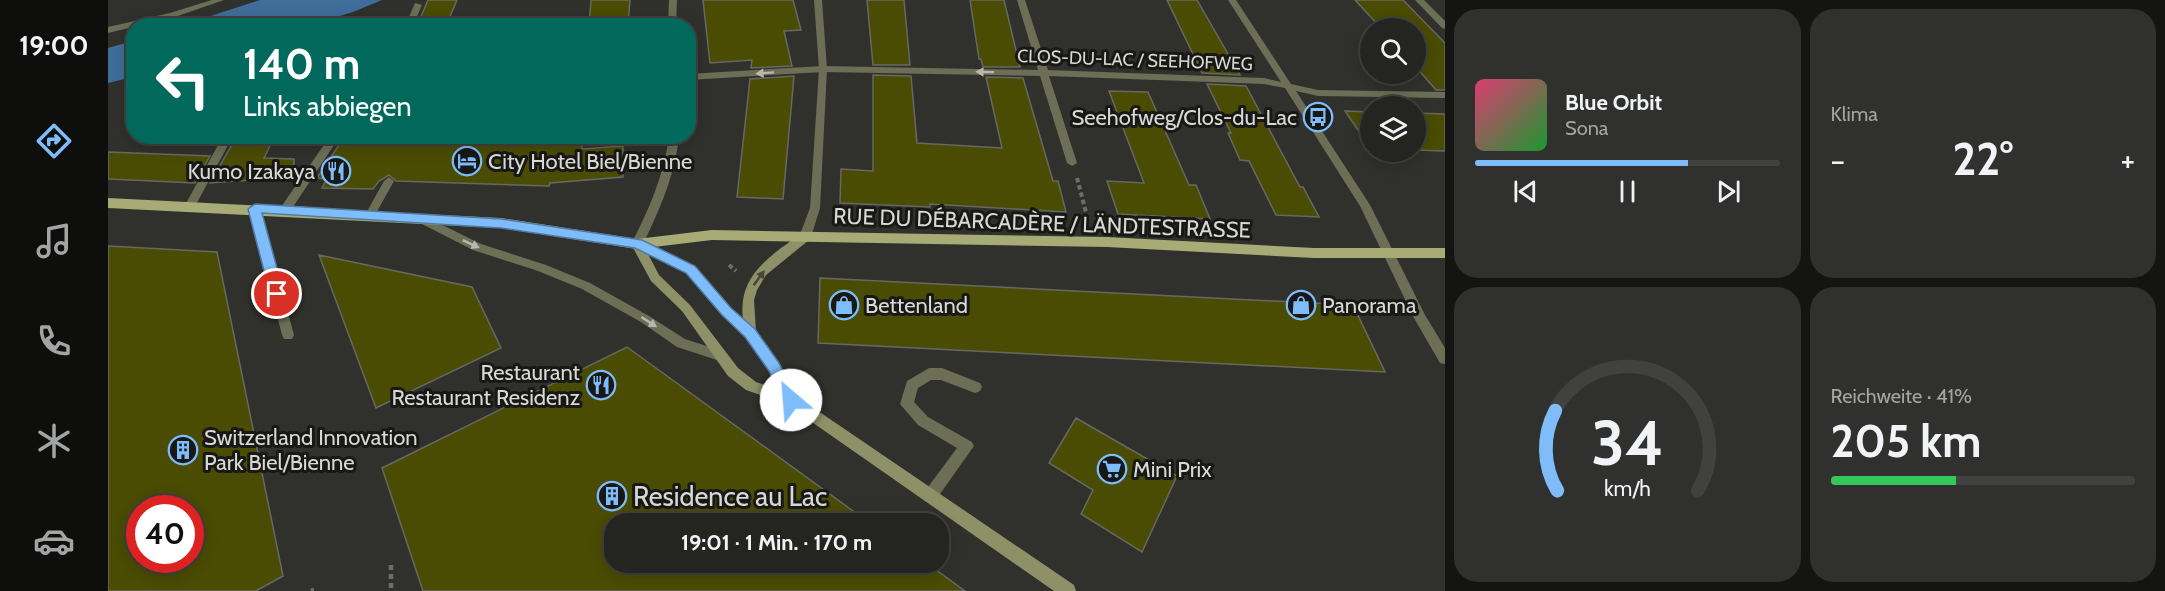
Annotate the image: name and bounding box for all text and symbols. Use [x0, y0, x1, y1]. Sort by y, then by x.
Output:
map controls [1360, 18, 1426, 162]
button: search [1360, 18, 1426, 84]
text: 19:00 [19, 29, 89, 62]
text: 140 m [243, 38, 360, 90]
icon: left [144, 42, 222, 120]
street label: CLOS-DU-LAC / SEEHOFWEG [1017, 45, 1253, 75]
one-way arrow [975, 67, 994, 77]
one-way arrow [755, 68, 774, 77]
text: Blue Orbit [1565, 89, 1662, 116]
text: Links abbiegen [243, 90, 412, 123]
button: layers [1360, 96, 1426, 162]
bus stop icon: Seehofweg/Clos-du-Lac [1302, 101, 1334, 133]
text: Klima [1831, 102, 1878, 126]
place label: Seehofweg/Clos-du-Lac [1071, 104, 1297, 131]
text: Sona [1565, 116, 1608, 140]
icon: directions [33, 120, 75, 162]
text: 22° [1952, 132, 2013, 186]
text: − [1831, 140, 1845, 180]
text: + [2120, 140, 2135, 180]
hotel icon: City Hotel Biel/Bienne [451, 145, 483, 177]
place label: City Hotel Biel/Bienne [488, 148, 692, 175]
restaurant icon: Kumo Izakaya [320, 155, 352, 187]
place label: Kumo Izakaya [187, 158, 315, 185]
icon: previous [1509, 175, 1542, 208]
icon: pause [1611, 175, 1644, 208]
icon: next [1712, 175, 1745, 208]
street label: RUE DU DÉBARCADÈRE / LÄNDTESTRASSE [833, 202, 1251, 244]
icon: music [33, 220, 75, 262]
one-way arrow [462, 239, 480, 249]
pin [251, 268, 302, 319]
one-way arrow [753, 270, 765, 286]
icon: arrive [260, 277, 293, 310]
shop icon: Bettenland [828, 289, 860, 321]
shop icon: Panorama [1285, 289, 1317, 321]
place label: Bettenland [865, 292, 968, 319]
place label: Panorama [1322, 292, 1417, 319]
one-way arrow [641, 316, 657, 327]
icon: phone [33, 320, 75, 362]
place label: Restaurant Restaurant Residenz [391, 359, 581, 411]
position arrow [759, 368, 823, 432]
restaurant icon: Restaurant Restaurant Residenz [585, 369, 617, 401]
text: Reichweite · 41% [1831, 384, 1972, 408]
text: 34 [1591, 405, 1663, 481]
text: 205 km [1831, 414, 1981, 468]
icon: climate [33, 420, 75, 462]
place label: Switzerland Innovation Park Biel/Bienne [204, 424, 418, 476]
building icon: Switzerland Innovation Park Biel/Bienne [167, 434, 199, 466]
supermarket icon: Mini Prix [1096, 453, 1128, 485]
place label: Mini Prix [1133, 456, 1212, 483]
text: km/h [1604, 476, 1651, 502]
building icon: Residence au Lac [596, 480, 628, 512]
place label: Residence au Lac [633, 480, 827, 513]
speed limit sign: 40 [126, 495, 204, 573]
icon: car [33, 520, 75, 562]
text: 19:01 · 1 Min. · 170 m [681, 529, 872, 556]

